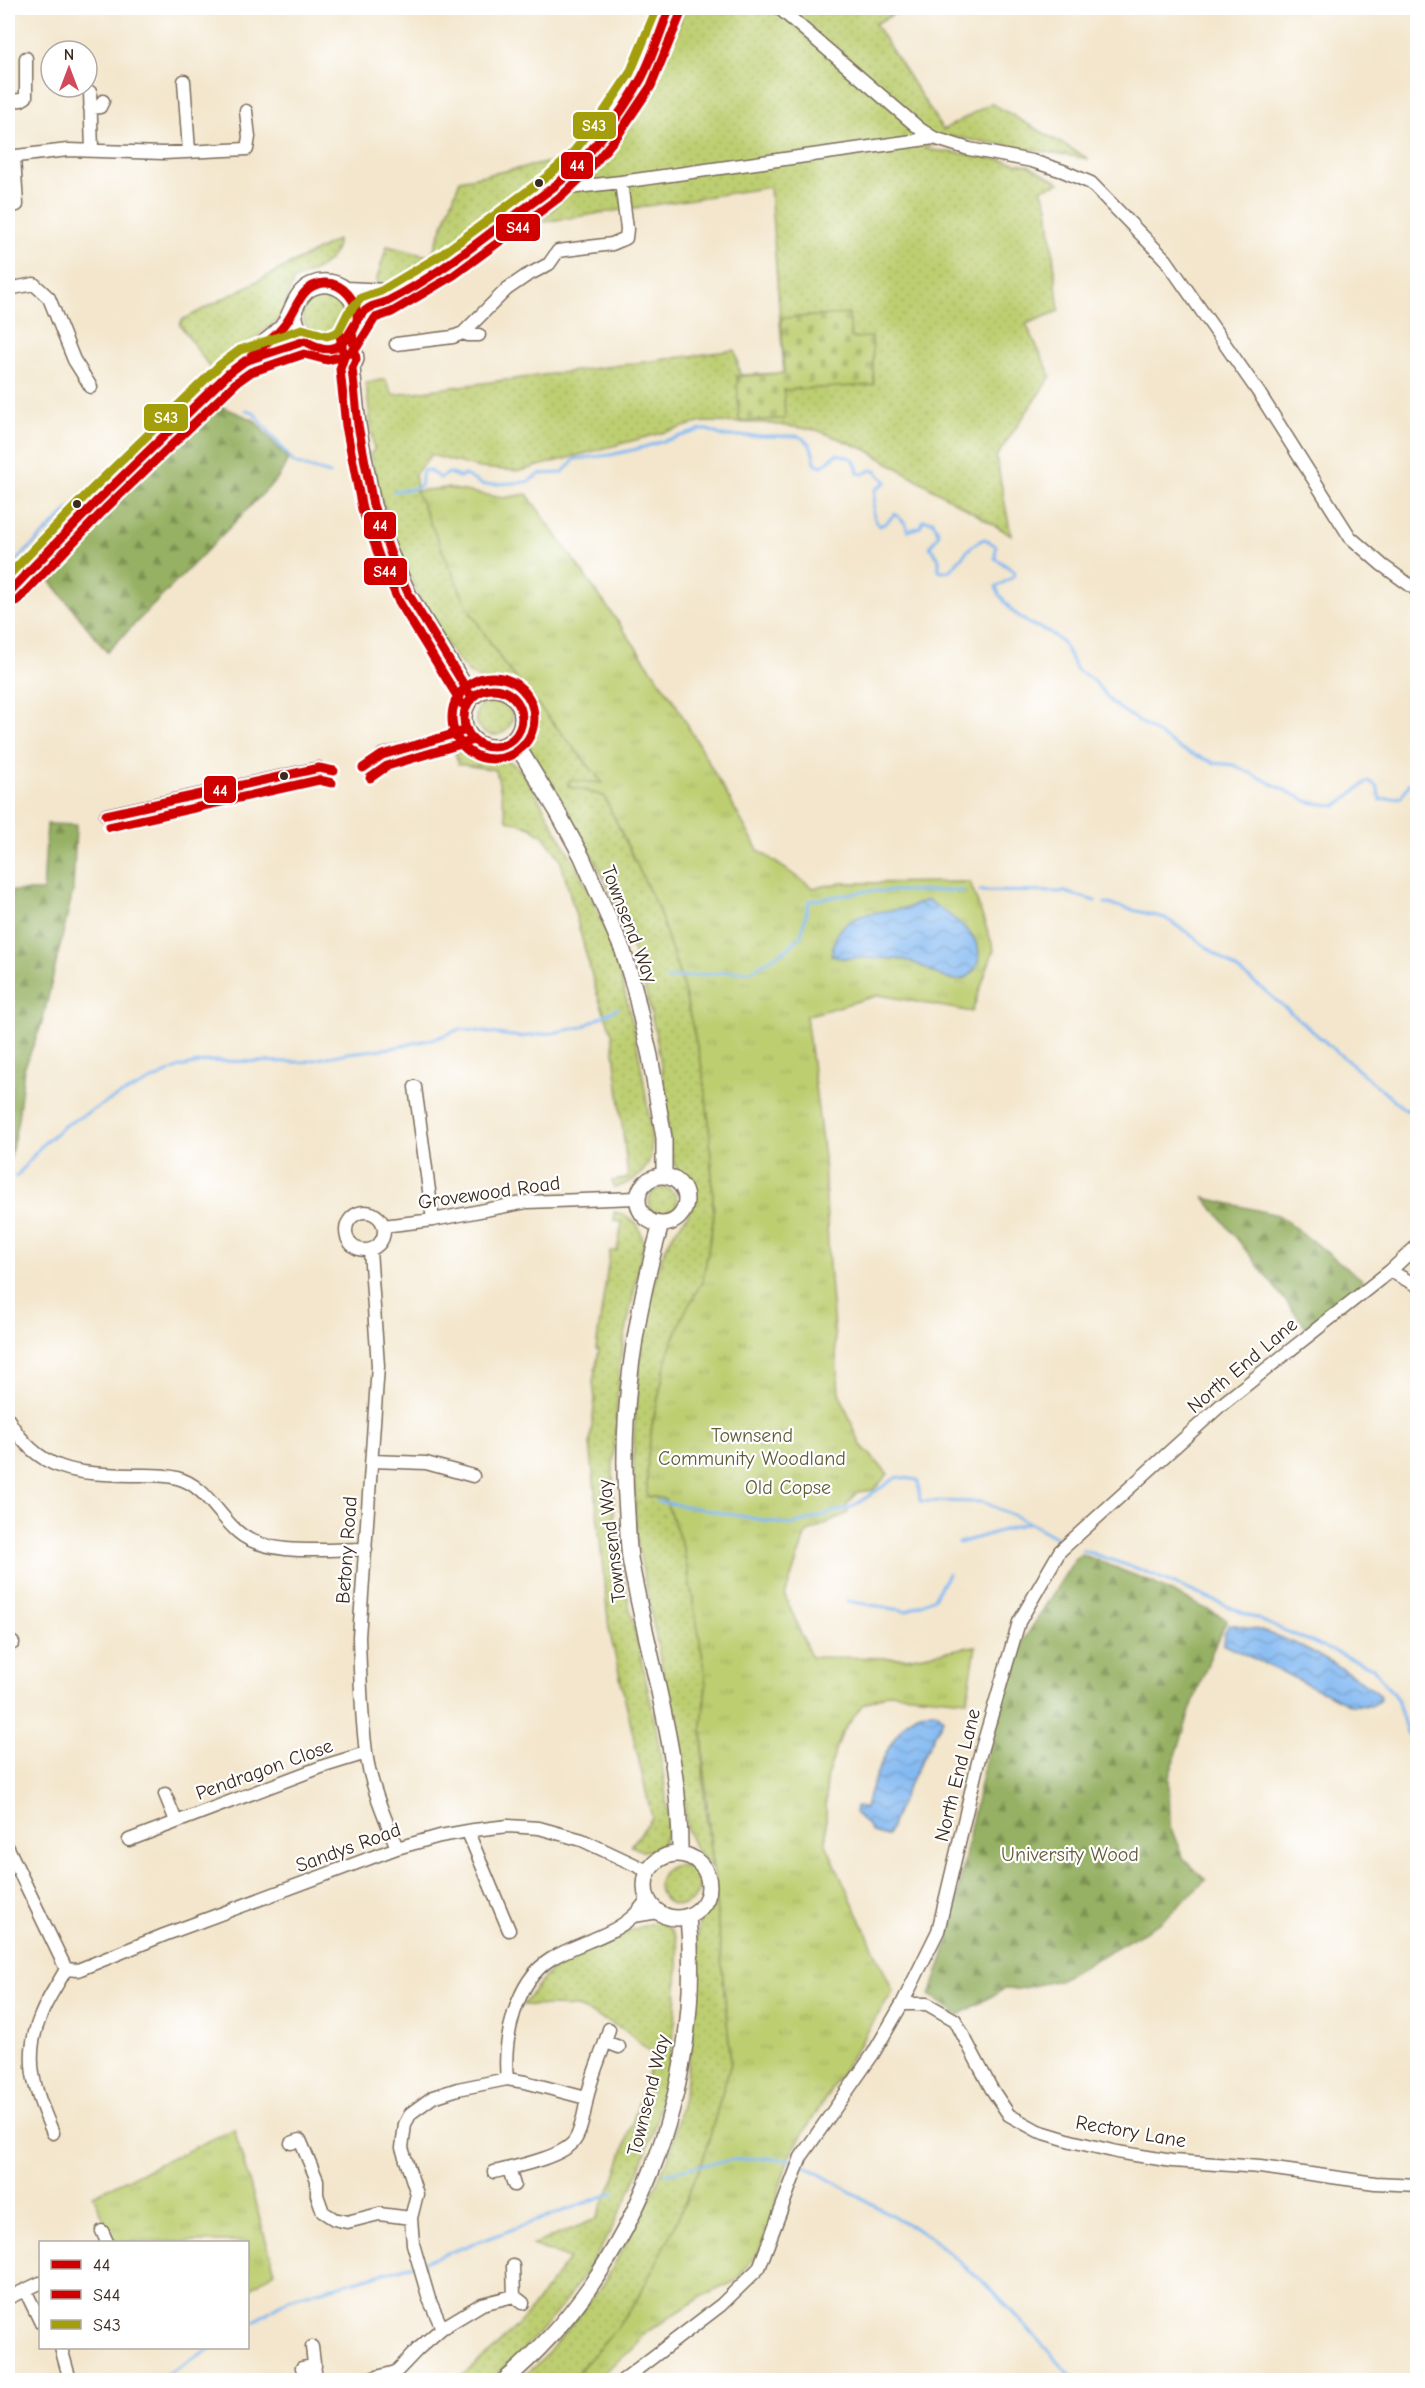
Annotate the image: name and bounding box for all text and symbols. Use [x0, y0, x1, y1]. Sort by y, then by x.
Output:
north arrow [39, 39, 99, 99]
text: N [64, 46, 74, 64]
line badge: S43 [572, 111, 617, 140]
text: S43 [582, 117, 606, 135]
line badge: 44 [560, 151, 594, 180]
text: 44 [569, 157, 585, 175]
unlabelled marker [533, 177, 545, 189]
line badge: S44 [495, 213, 541, 242]
text: S44 [506, 219, 530, 237]
line badge: S43 [143, 403, 189, 432]
text: S43 [154, 409, 178, 427]
unlabelled marker [71, 498, 83, 510]
line badge: 44 [363, 511, 397, 540]
text: 44 [372, 517, 388, 535]
line badge: S44 [363, 557, 408, 586]
text: S44 [373, 563, 397, 581]
unlabelled marker [278, 770, 290, 782]
line badge: 44 [203, 775, 237, 804]
text: 44 [212, 782, 228, 800]
street label: Townsend Way [597, 862, 662, 986]
street label: Grovewood Road [416, 1171, 562, 1214]
street label: North End Lane [1183, 1313, 1302, 1418]
park label: Townsend Community Woodland [658, 1424, 846, 1470]
park label: Old Copse [745, 1476, 831, 1499]
street label: Townsend Way [593, 1478, 630, 1604]
street label: Betony Road [331, 1495, 362, 1605]
street label: North End Lane [930, 1706, 985, 1844]
street label: Pendragon Close [192, 1734, 336, 1805]
street label: Sandys Road [292, 1818, 404, 1877]
park label: University Wood [1001, 1843, 1139, 1866]
street label: Townsend Way [622, 2032, 675, 2158]
street label: Rectory Lane [1074, 2110, 1188, 2153]
legend [39, 2241, 249, 2349]
text: 44 [93, 2255, 110, 2276]
text: S44 [93, 2285, 120, 2306]
text: S43 [93, 2315, 121, 2336]

